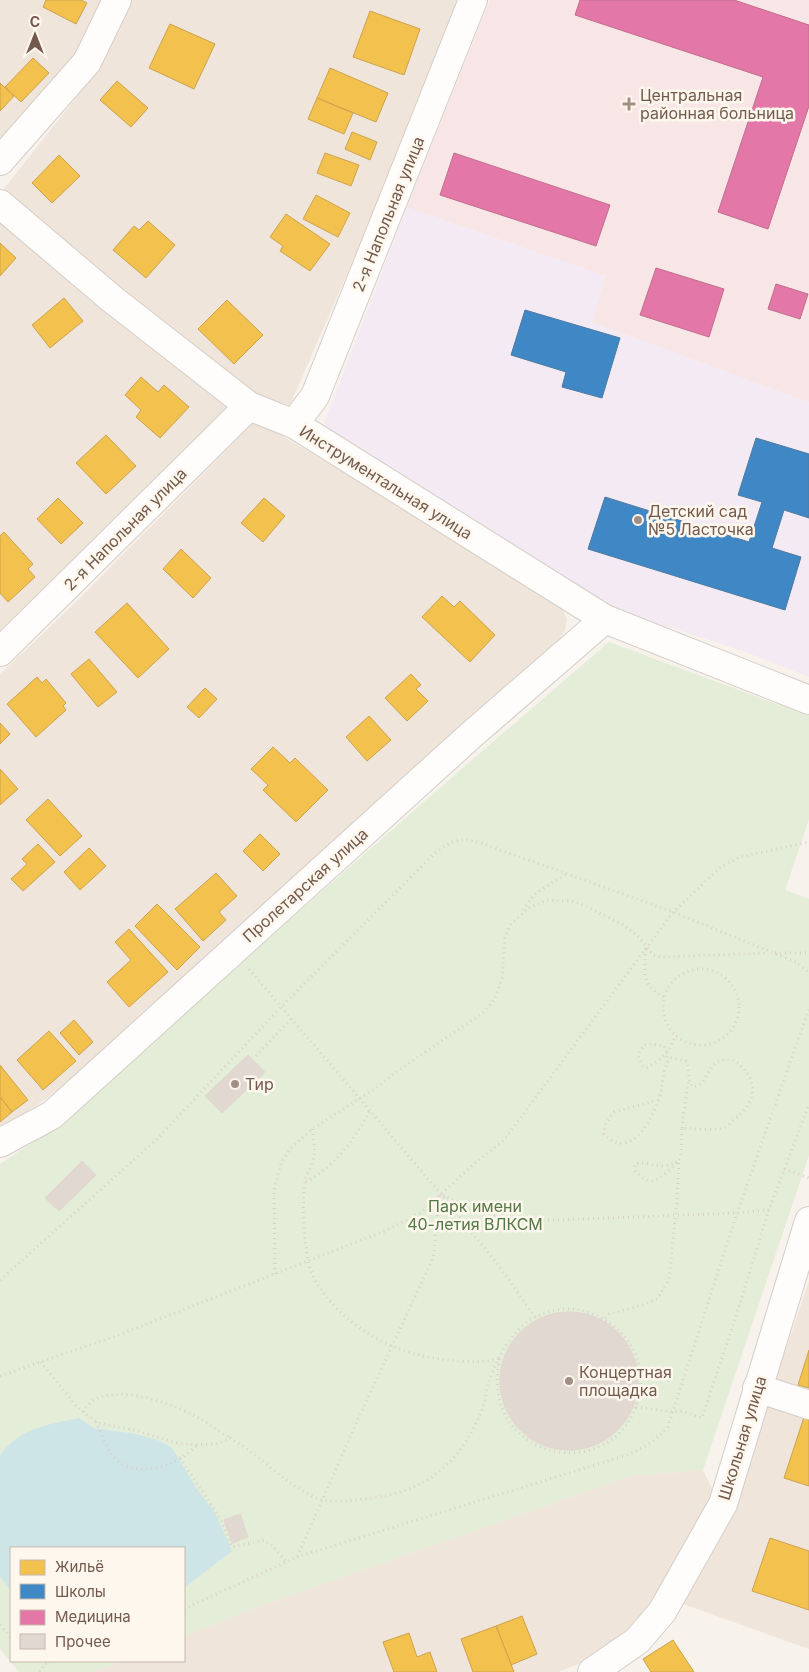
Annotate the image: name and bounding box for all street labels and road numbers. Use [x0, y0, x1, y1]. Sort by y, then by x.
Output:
street label: 2-я Напольная улица [348, 133, 428, 295]
street label: Инструментальная улица [296, 421, 476, 543]
street label: 2-я Напольная улица [59, 463, 191, 595]
street label: Пролетарская улица [238, 823, 372, 947]
street label: Школьная улица [714, 1374, 770, 1502]

